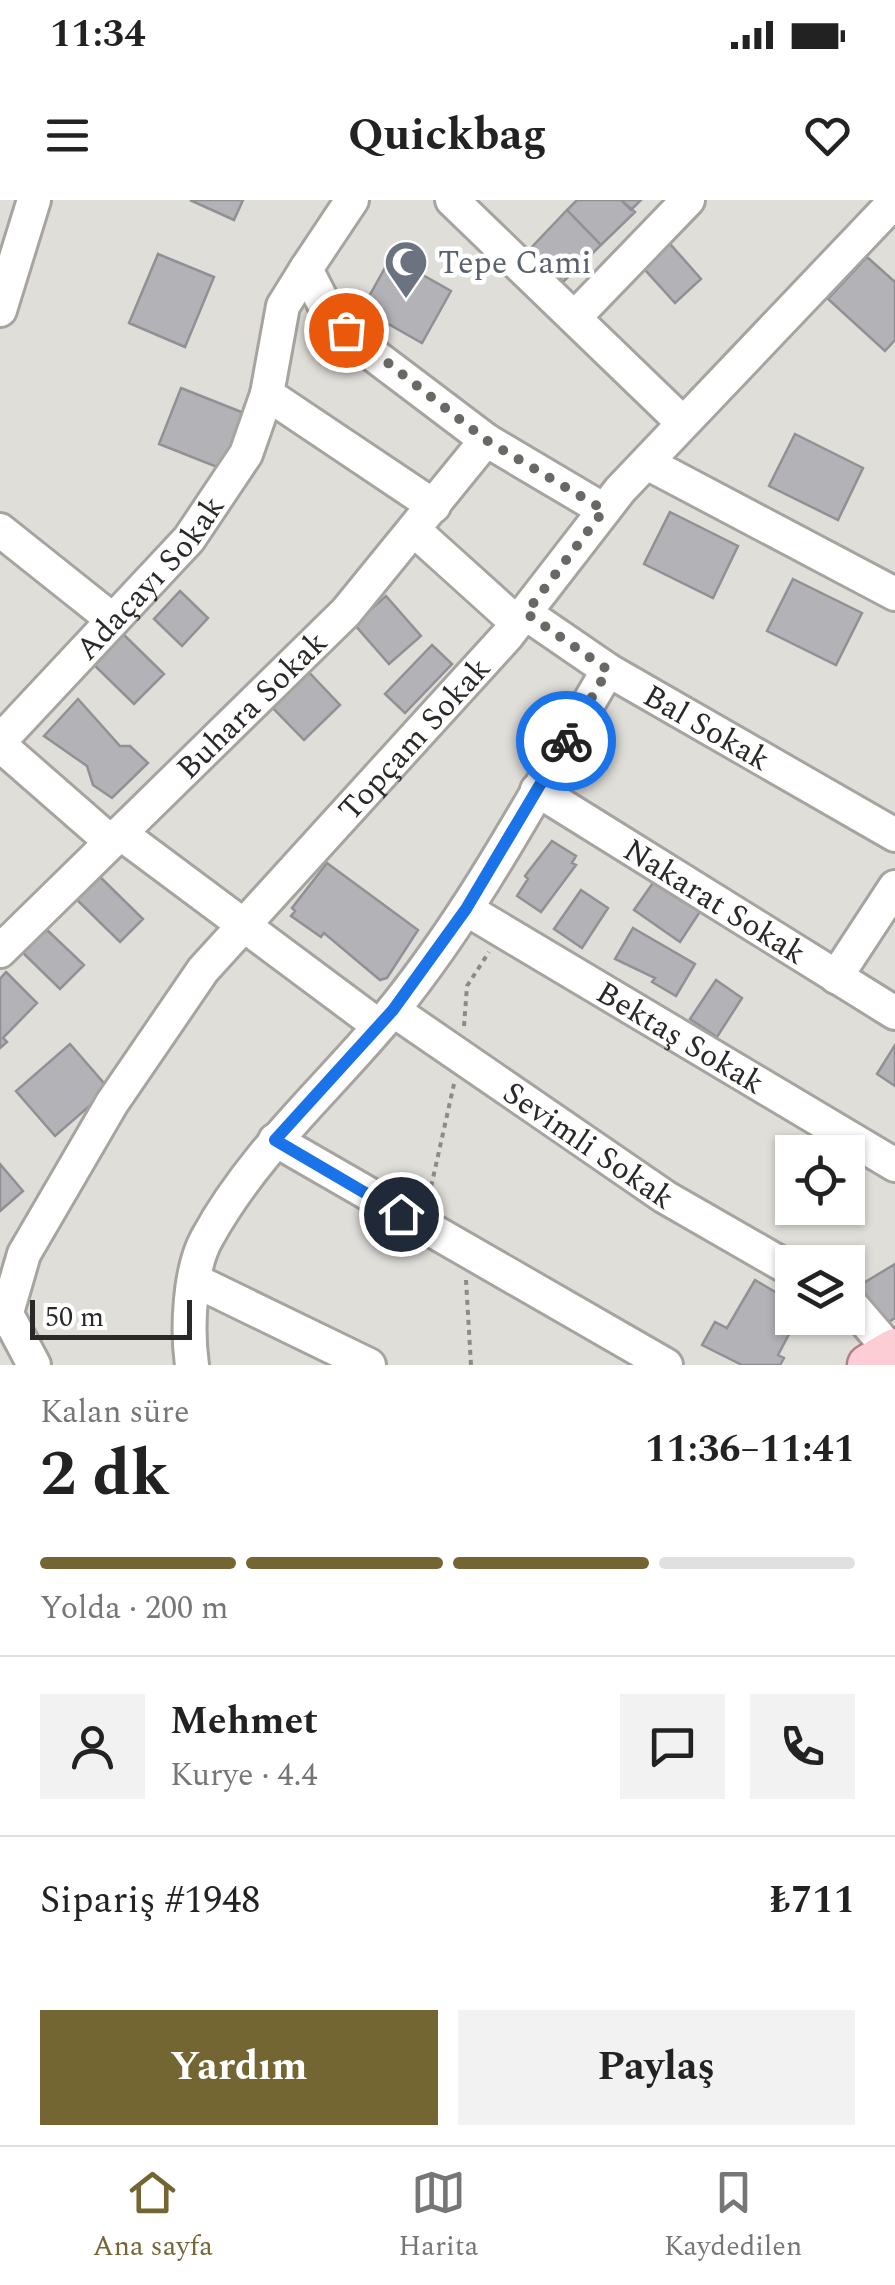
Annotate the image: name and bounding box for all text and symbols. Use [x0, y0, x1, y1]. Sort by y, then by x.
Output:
text: 11:34 [50, 6, 145, 64]
text: Quickbag [348, 101, 547, 170]
icon: menu [40, 108, 95, 163]
icon: heart [800, 108, 855, 163]
mosque icon: Tepe Cami [383, 239, 429, 300]
place label: Tepe Cami [438, 239, 592, 288]
pin [304, 288, 389, 373]
icon: bag [319, 303, 374, 358]
street label: Adaçayı Sokak [64, 486, 238, 672]
street label: Buhara Sokak [166, 620, 339, 792]
street label: Topçam Sokak [327, 646, 503, 833]
street label: Bal Sokak [634, 672, 779, 784]
courier [516, 691, 616, 791]
icon: bike [539, 714, 594, 769]
street label: Nakarat Sokak [613, 827, 815, 978]
street label: Bektaş Sokak [586, 969, 773, 1108]
street label: Sevimli Sokak [492, 1069, 684, 1223]
map controls [775, 1135, 865, 1335]
button: locate [775, 1135, 865, 1225]
pin [359, 1172, 444, 1257]
icon: home [374, 1187, 429, 1242]
button: layers [775, 1245, 865, 1335]
scale bar [30, 1295, 192, 1340]
text: 50 m [45, 1296, 104, 1339]
text: Kalan süre [40, 1388, 190, 1437]
text: 11:36–11:41 [645, 1421, 855, 1479]
text: 2 dk [40, 1425, 170, 1524]
text: Yolda · 200 m [40, 1584, 228, 1633]
text: Mehmet [170, 1693, 318, 1751]
button: person [40, 1694, 145, 1799]
button: chat [620, 1694, 725, 1799]
button: phone [750, 1694, 855, 1799]
text: Kurye · 4.4 [170, 1751, 318, 1800]
text: Sipariş #1948 [40, 1872, 260, 1930]
text: ₺711 [770, 1872, 855, 1930]
button: Yardım [40, 2010, 438, 2125]
button: Paylaş [458, 2010, 855, 2125]
tab: Ana sayfa [93, 2165, 213, 2268]
tab: Harita [399, 2165, 478, 2268]
tab: Kaydedilen [664, 2165, 802, 2268]

